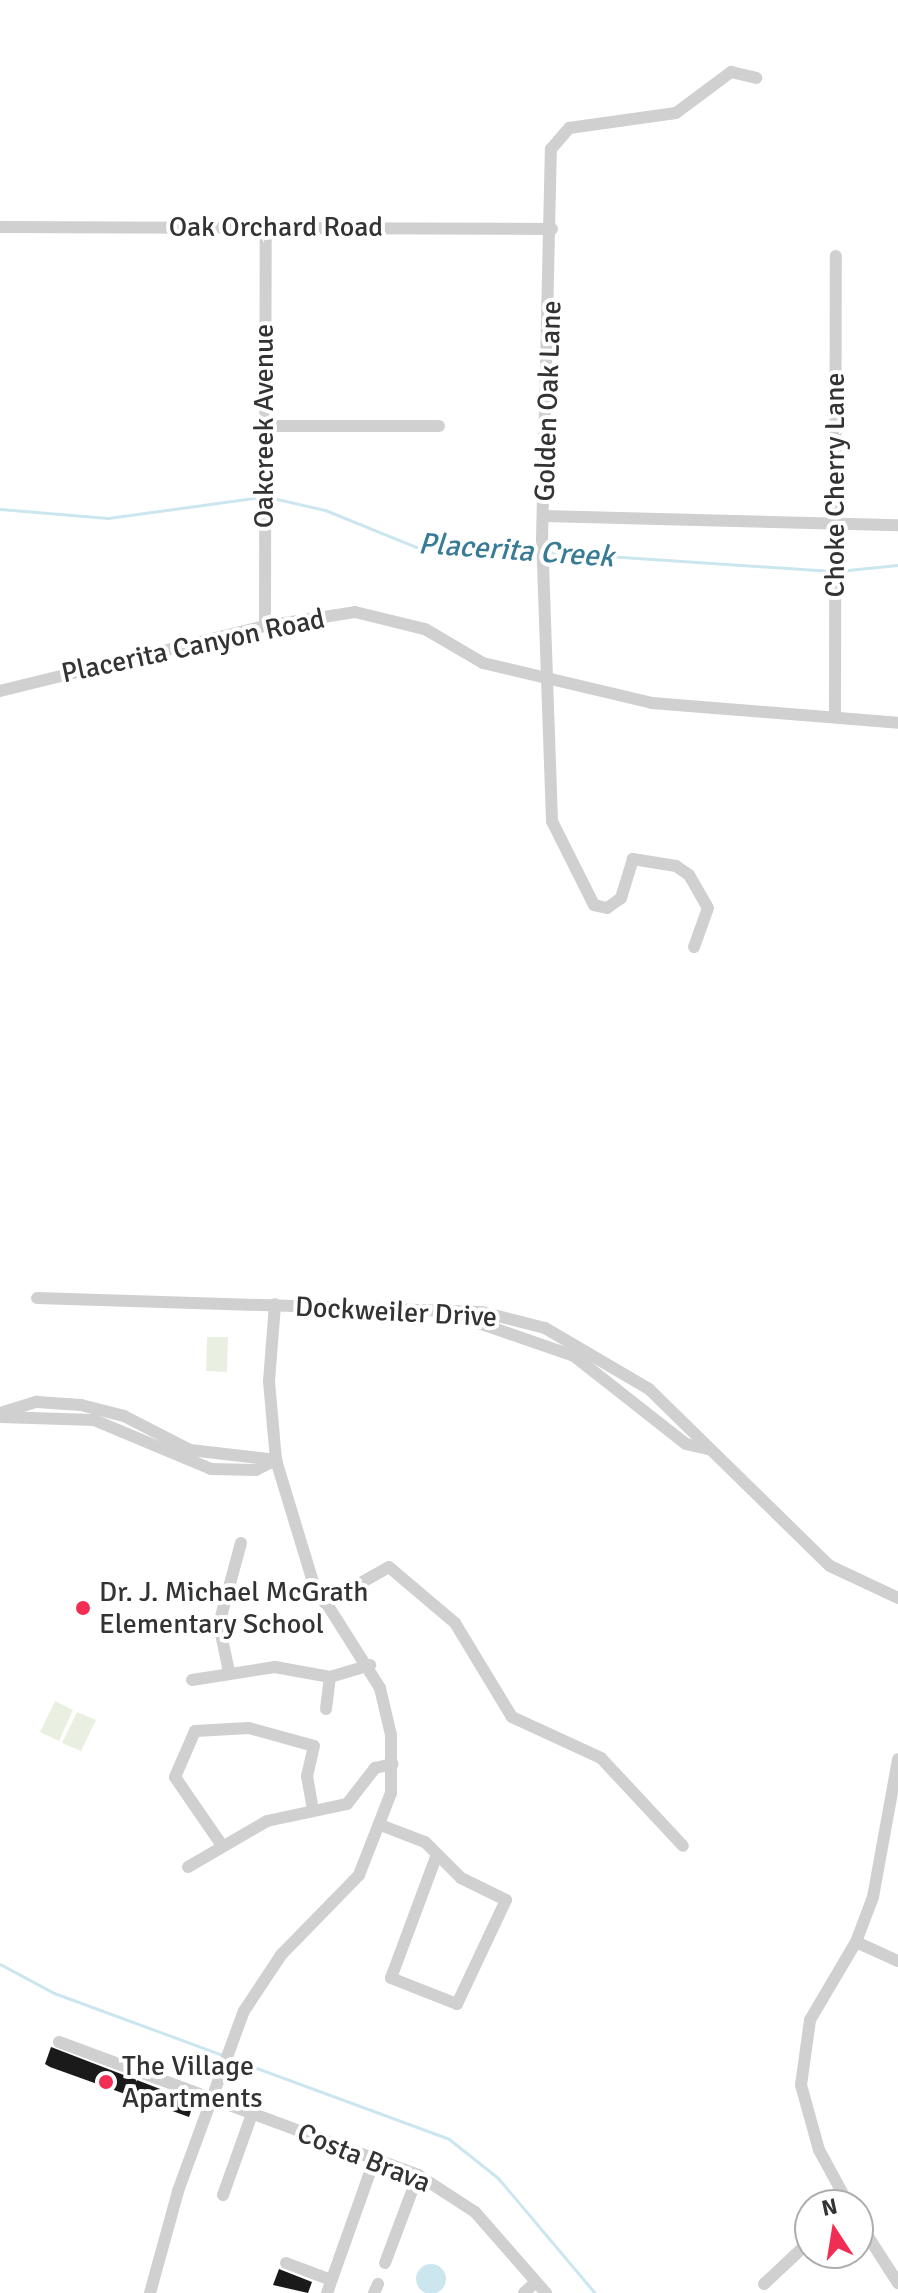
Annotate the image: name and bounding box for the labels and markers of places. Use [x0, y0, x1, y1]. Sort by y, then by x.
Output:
place label: Dr. J. Michael McGrath Elementary School [99, 1575, 368, 1641]
marker: Dr. J. Michael McGrath Elementary School [74, 1599, 92, 1617]
place label: The Village Apartments [122, 2049, 262, 2115]
marker: The Village Apartments [97, 2073, 115, 2091]

